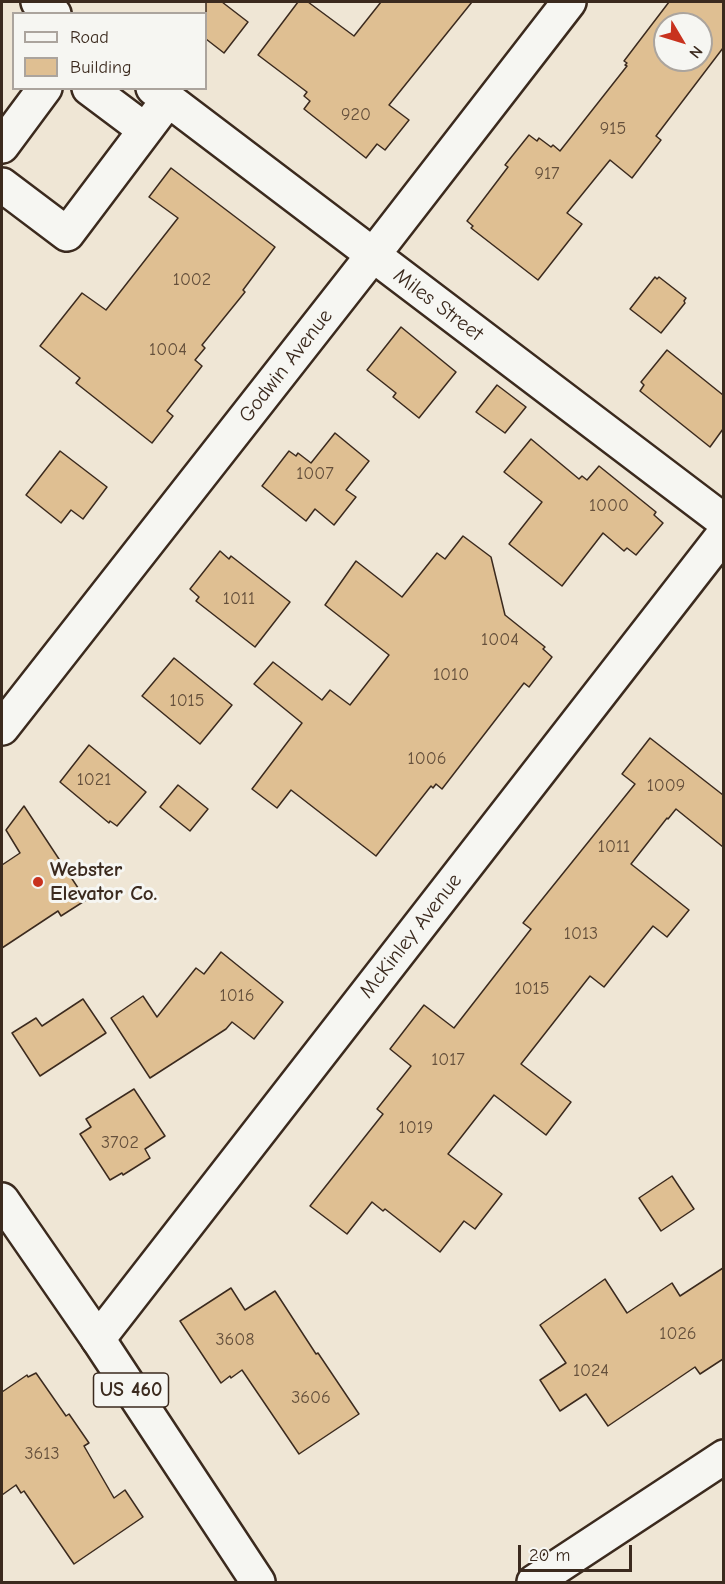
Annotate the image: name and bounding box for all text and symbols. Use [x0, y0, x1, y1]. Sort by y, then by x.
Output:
legend [12, 12, 207, 90]
north arrow [653, 12, 713, 72]
text: Road [70, 27, 109, 48]
text: N [685, 42, 706, 62]
text: Building [70, 57, 132, 78]
house number: 920 [341, 104, 371, 126]
house number: 915 [600, 118, 626, 140]
house number: 917 [534, 163, 560, 185]
street label: Miles Street [388, 263, 488, 347]
house number: 1002 [173, 269, 211, 291]
street label: Godwin Avenue [234, 304, 338, 428]
house number: 1004 [149, 339, 187, 361]
house number: 1007 [296, 463, 334, 485]
house number: 1000 [589, 495, 629, 517]
house number: 1011 [223, 588, 255, 610]
house number: 1004 [481, 629, 519, 651]
house number: 1010 [433, 664, 469, 686]
house number: 1015 [170, 690, 204, 712]
house number: 1006 [408, 748, 446, 770]
house number: 1021 [77, 769, 111, 791]
house number: 1009 [647, 775, 685, 797]
house number: 1011 [598, 836, 630, 858]
place label: Webster Elevator Co. [50, 857, 157, 907]
street label: McKinley Avenue [354, 869, 468, 1003]
marker: Webster Elevator Co. [31, 875, 45, 889]
house number: 1013 [564, 923, 598, 945]
house number: 1015 [515, 978, 549, 1000]
house number: 1016 [220, 985, 254, 1007]
house number: 1017 [431, 1049, 465, 1071]
house number: 1019 [399, 1117, 433, 1139]
house number: 3702 [101, 1132, 139, 1154]
house number: 1026 [659, 1323, 697, 1345]
house number: 3608 [215, 1329, 255, 1351]
house number: 1024 [573, 1360, 609, 1382]
road number: US 460 [94, 1373, 168, 1407]
house number: 3606 [291, 1387, 331, 1409]
house number: 3613 [24, 1443, 60, 1465]
scale bar [521, 1533, 635, 1571]
text: 20 m [529, 1545, 570, 1566]

